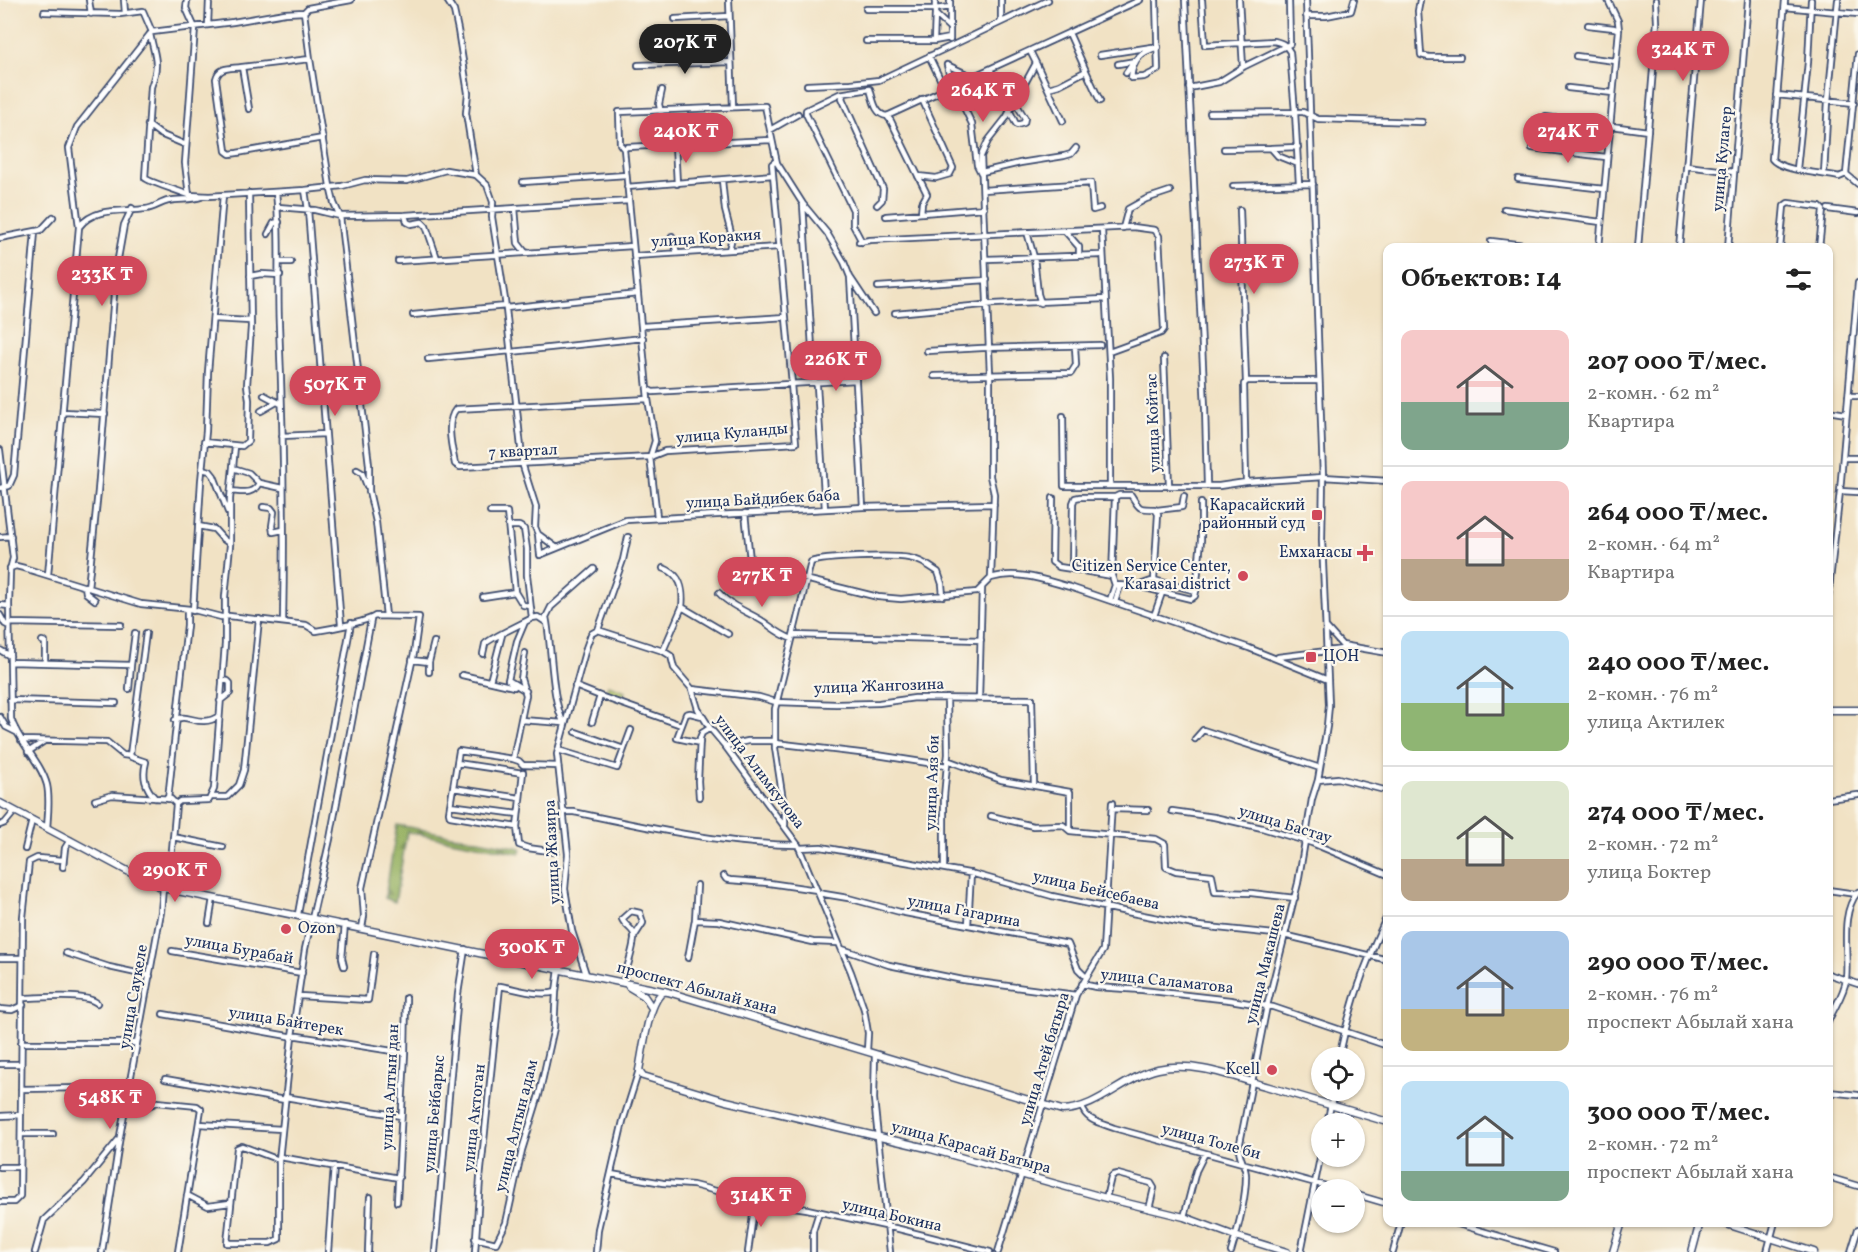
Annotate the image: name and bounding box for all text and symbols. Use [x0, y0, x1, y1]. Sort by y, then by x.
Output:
pin: 207K ₸ [636, 24, 734, 75]
text: 207K ₸ [653, 29, 717, 57]
pin: 324K ₸ [1634, 31, 1732, 82]
text: 324K ₸ [1651, 36, 1715, 64]
pin: 264K ₸ [934, 72, 1032, 123]
text: 264K ₸ [951, 77, 1015, 105]
street label: улица Кулагер [1707, 105, 1739, 213]
pin: 240K ₸ [637, 113, 735, 164]
pin: 274K ₸ [1519, 113, 1617, 164]
text: 240K ₸ [653, 118, 719, 146]
text: 274K ₸ [1537, 118, 1599, 146]
street label: улица Коракия [650, 224, 762, 254]
pin: 273K ₸ [1205, 244, 1303, 295]
text: 273K ₸ [1223, 249, 1285, 277]
pin: 233K ₸ [53, 256, 151, 307]
text: 233K ₸ [71, 261, 133, 289]
text: Объектов: 14 [1401, 261, 1562, 297]
icon: filters [1782, 263, 1815, 296]
pin: 226K ₸ [787, 341, 885, 392]
text: 207 000 ₸/мес. [1587, 344, 1767, 380]
text: 226K ₸ [804, 346, 868, 374]
icon: home [1449, 354, 1521, 426]
pin: 507K ₸ [286, 366, 384, 417]
text: 507K ₸ [304, 371, 366, 399]
street label: улица Койтас [1141, 373, 1167, 473]
text: 2-комн. · 62 m² [1587, 380, 1719, 408]
text: Квартира [1587, 408, 1675, 436]
street label: улица Куланды [675, 418, 789, 450]
street label: 7 квартал [488, 439, 558, 465]
street label: улица Байдибек баба [685, 485, 841, 515]
place label: Карасайский районный суд [1201, 495, 1305, 535]
text: 264 000 ₸/мес. [1587, 495, 1768, 531]
icon: home [1449, 505, 1521, 577]
marker: Карасайский районный суд [1310, 508, 1324, 522]
text: 2-комн. · 64 m² [1587, 531, 1720, 559]
place label: Емханасы [1279, 542, 1352, 564]
marker: Емханасы [1356, 544, 1374, 562]
place label: Citizen Service Center, Karasai district [1072, 556, 1231, 596]
pin: 277K ₸ [713, 557, 811, 608]
text: Квартира [1587, 559, 1675, 587]
text: 277K ₸ [732, 562, 792, 590]
marker: Citizen Service Center, Karasai district [1236, 569, 1250, 583]
text: 240 000 ₸/мес. [1587, 645, 1770, 681]
place label: ЦОН [1323, 646, 1359, 668]
marker: ЦОН [1304, 650, 1318, 664]
icon: home [1449, 655, 1521, 727]
street label: улица Жангозина [813, 674, 945, 700]
text: 2-комн. · 76 m² [1587, 681, 1718, 709]
text: улица Актилек [1587, 709, 1725, 737]
street label: улица Алимкулова [709, 710, 809, 834]
street label: улица Аяз би [920, 735, 946, 831]
text: 274 000 ₸/мес. [1587, 795, 1765, 831]
street label: улица Жазира [539, 799, 567, 905]
street label: улица Бастау [1236, 800, 1335, 850]
icon: home [1449, 805, 1521, 877]
text: 2-комн. · 72 m² [1587, 831, 1718, 859]
pin: 290K ₸ [126, 852, 224, 903]
text: 290K ₸ [142, 857, 208, 885]
text: улица Боктер [1587, 859, 1711, 887]
street label: улица Бейсебаева [1030, 866, 1162, 916]
street label: улица Гагарина [906, 890, 1022, 934]
street label: улица Макашева [1240, 901, 1292, 1027]
place label: Ozon [298, 918, 336, 940]
marker: Ozon [279, 922, 293, 936]
pin: 300K ₸ [483, 929, 581, 980]
street label: улица Бурабай [183, 930, 295, 970]
text: 300K ₸ [499, 934, 565, 962]
street label: улица Саукеле [114, 943, 154, 1051]
text: 290 000 ₸/мес. [1587, 945, 1769, 981]
icon: home [1449, 955, 1521, 1027]
street label: проспект Абылай хана [614, 957, 780, 1021]
street label: улица Саламатова [1099, 964, 1235, 1000]
text: 2-комн. · 76 m² [1587, 981, 1718, 1009]
street label: улица Атей батыра [1014, 989, 1076, 1129]
street label: улица Байтерек [227, 1002, 346, 1042]
text: проспект Абылай хана [1587, 1009, 1794, 1037]
street label: улица Алтын дан [377, 1023, 405, 1151]
map controls [1311, 1047, 1365, 1233]
button: locate [1311, 1047, 1365, 1101]
street label: улица Бейбарыс [419, 1054, 451, 1174]
street label: улица Алтын адам [490, 1057, 544, 1195]
place label: Kcell [1225, 1059, 1260, 1081]
street label: улица Актоган [458, 1063, 492, 1173]
marker: Kcell [1265, 1063, 1279, 1077]
pin: 548K ₸ [61, 1079, 159, 1130]
text: 548K ₸ [78, 1084, 142, 1112]
text: 300 000 ₸/мес. [1587, 1095, 1770, 1131]
icon: home [1449, 1105, 1521, 1177]
button: + [1311, 1113, 1365, 1167]
street label: улица Карасай Батыра [889, 1116, 1053, 1180]
street label: улица Толе би [1159, 1118, 1263, 1166]
text: 2-комн. · 72 m² [1587, 1131, 1718, 1159]
text: проспект Абылай хана [1587, 1159, 1794, 1187]
pin: 314K ₸ [712, 1177, 810, 1228]
button: − [1311, 1179, 1365, 1233]
text: 314K ₸ [730, 1182, 792, 1210]
street label: улица Бокина [840, 1194, 944, 1238]

